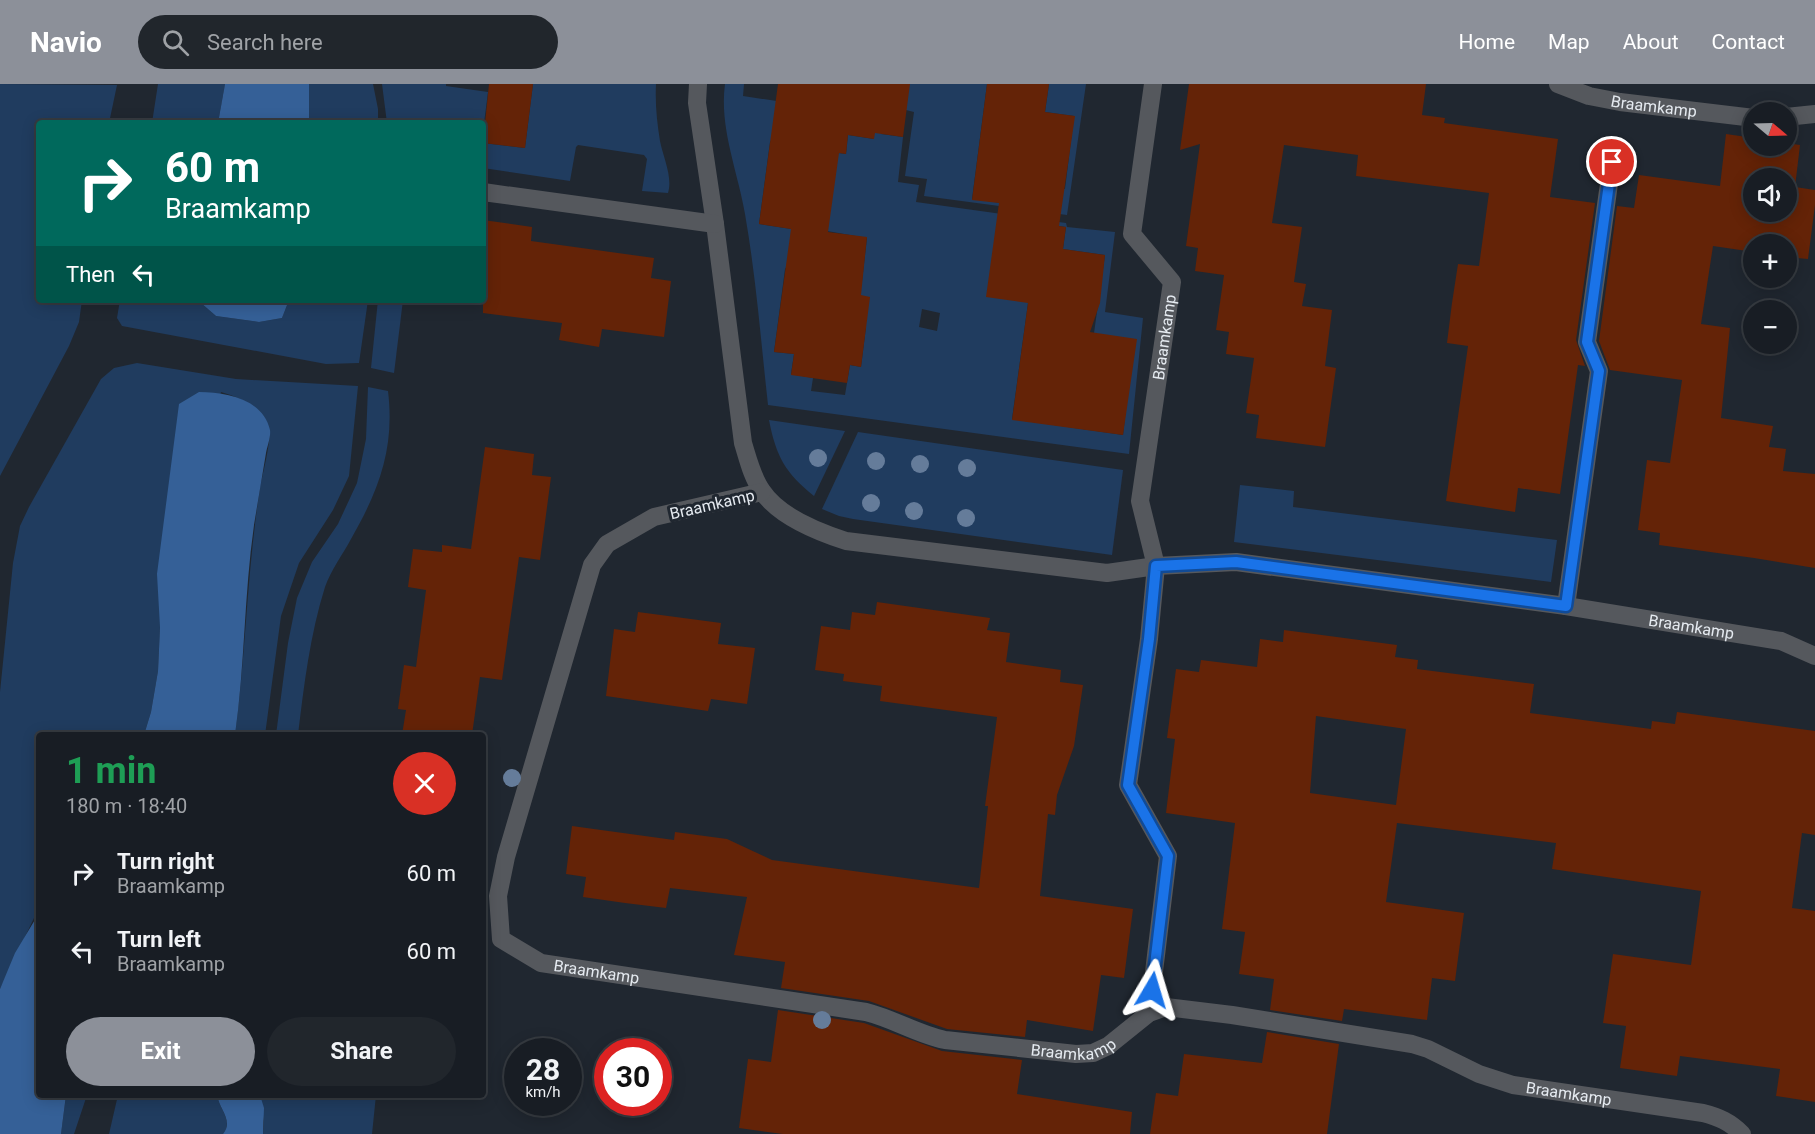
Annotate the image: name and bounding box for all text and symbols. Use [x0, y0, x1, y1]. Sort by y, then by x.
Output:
search box [138, 15, 558, 69]
text: Navio [30, 26, 102, 59]
icon: search [159, 26, 192, 59]
text: Search here [207, 30, 323, 55]
text: Home [1459, 30, 1515, 54]
text: Map [1548, 30, 1590, 54]
text: About [1623, 30, 1679, 54]
text: Contact [1712, 30, 1785, 54]
street label: Braamkamp [1609, 91, 1698, 121]
north arrow [1743, 102, 1797, 156]
map controls [1743, 102, 1797, 354]
pin [1586, 136, 1637, 187]
text: 60 m [165, 143, 260, 192]
icon: right [66, 144, 144, 222]
icon: arrive [1595, 145, 1628, 178]
button: sound [1743, 168, 1797, 222]
text: Braamkamp [165, 193, 311, 225]
button: + [1743, 234, 1797, 288]
icon: left [127, 258, 160, 291]
text: Then [66, 262, 115, 287]
street label: Braamkamp [1149, 293, 1180, 381]
button: − [1743, 300, 1797, 354]
street label: Braamkamp [668, 486, 756, 523]
street label: Braamkamp [1647, 611, 1735, 643]
text: 1 min [66, 750, 157, 792]
button: close [393, 752, 456, 815]
text: 180 m · 18:40 [66, 794, 187, 818]
text: Turn right [117, 849, 214, 874]
icon: right [66, 857, 99, 890]
text: 60 m [407, 861, 456, 886]
text: Braamkamp [117, 874, 225, 898]
text: Turn left [117, 927, 201, 952]
icon: left [66, 935, 99, 968]
text: 60 m [407, 939, 456, 964]
text: Braamkamp [117, 952, 225, 976]
street label: Braamkamp [552, 956, 641, 988]
position arrow [1120, 958, 1184, 1022]
button: Exit [66, 1017, 255, 1086]
button: Share [267, 1017, 456, 1086]
street label: Braamkamp [1030, 1034, 1120, 1064]
speed limit sign: 30 [594, 1038, 672, 1116]
text: 28 [526, 1052, 560, 1087]
street label: Braamkamp [1525, 1078, 1613, 1109]
text: km/h [525, 1083, 561, 1101]

